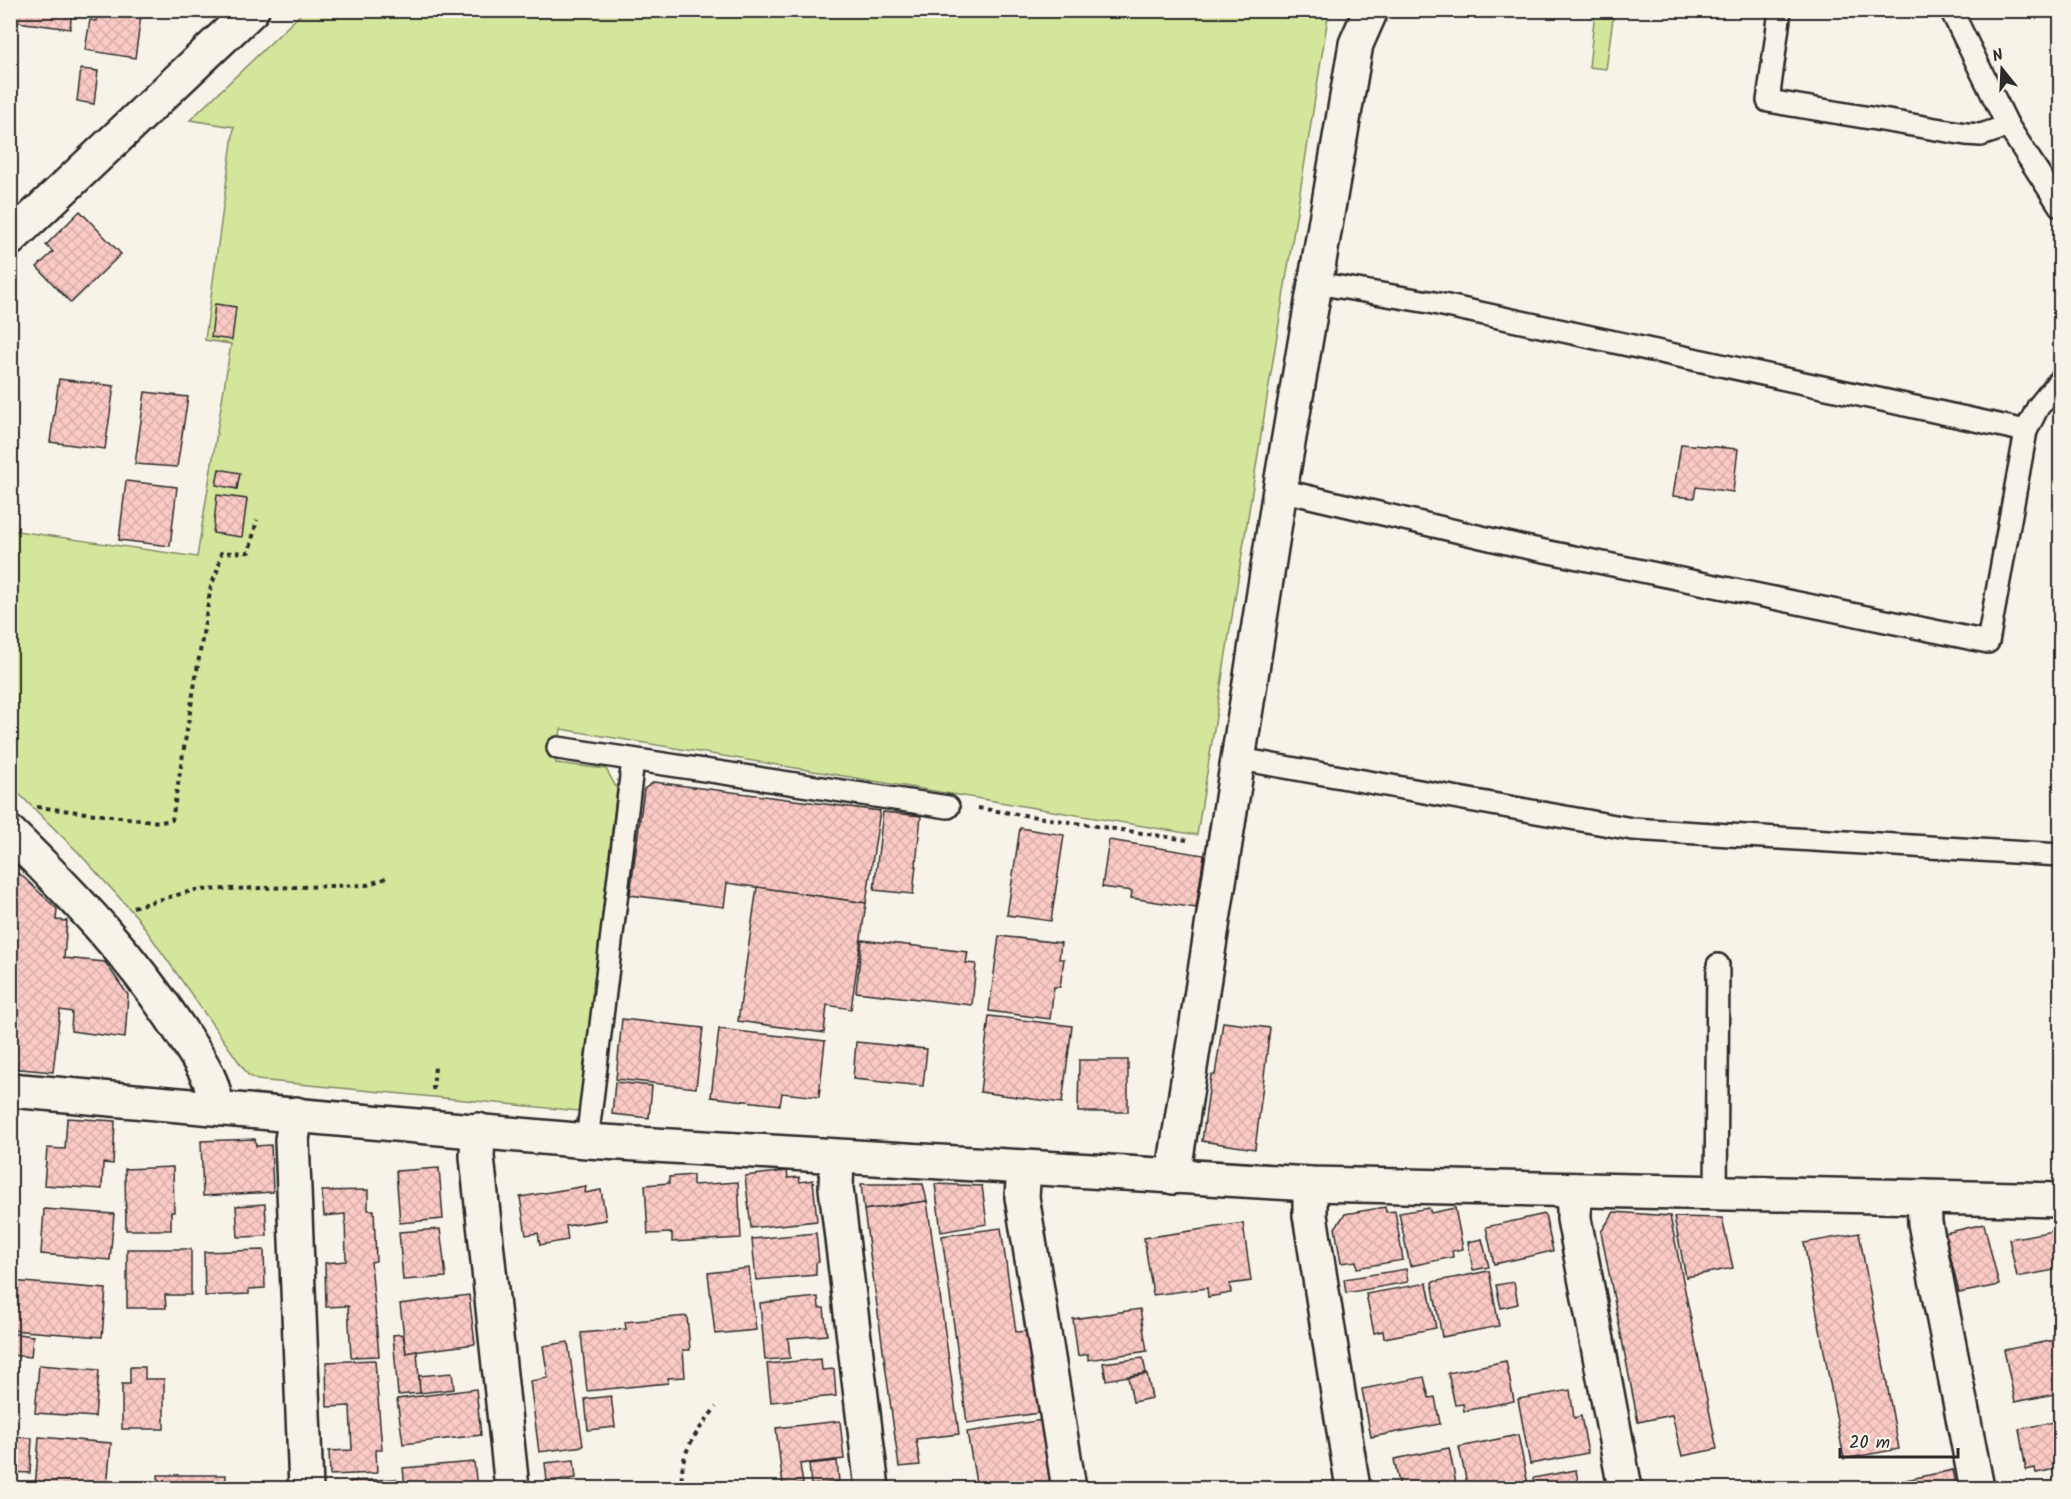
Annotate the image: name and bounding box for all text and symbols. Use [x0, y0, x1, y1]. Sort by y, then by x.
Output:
north arrow [1972, 39, 2032, 99]
text: N [1989, 43, 2006, 70]
scale bar [1840, 1421, 1958, 1459]
text: 20 m [1849, 1429, 1890, 1458]

